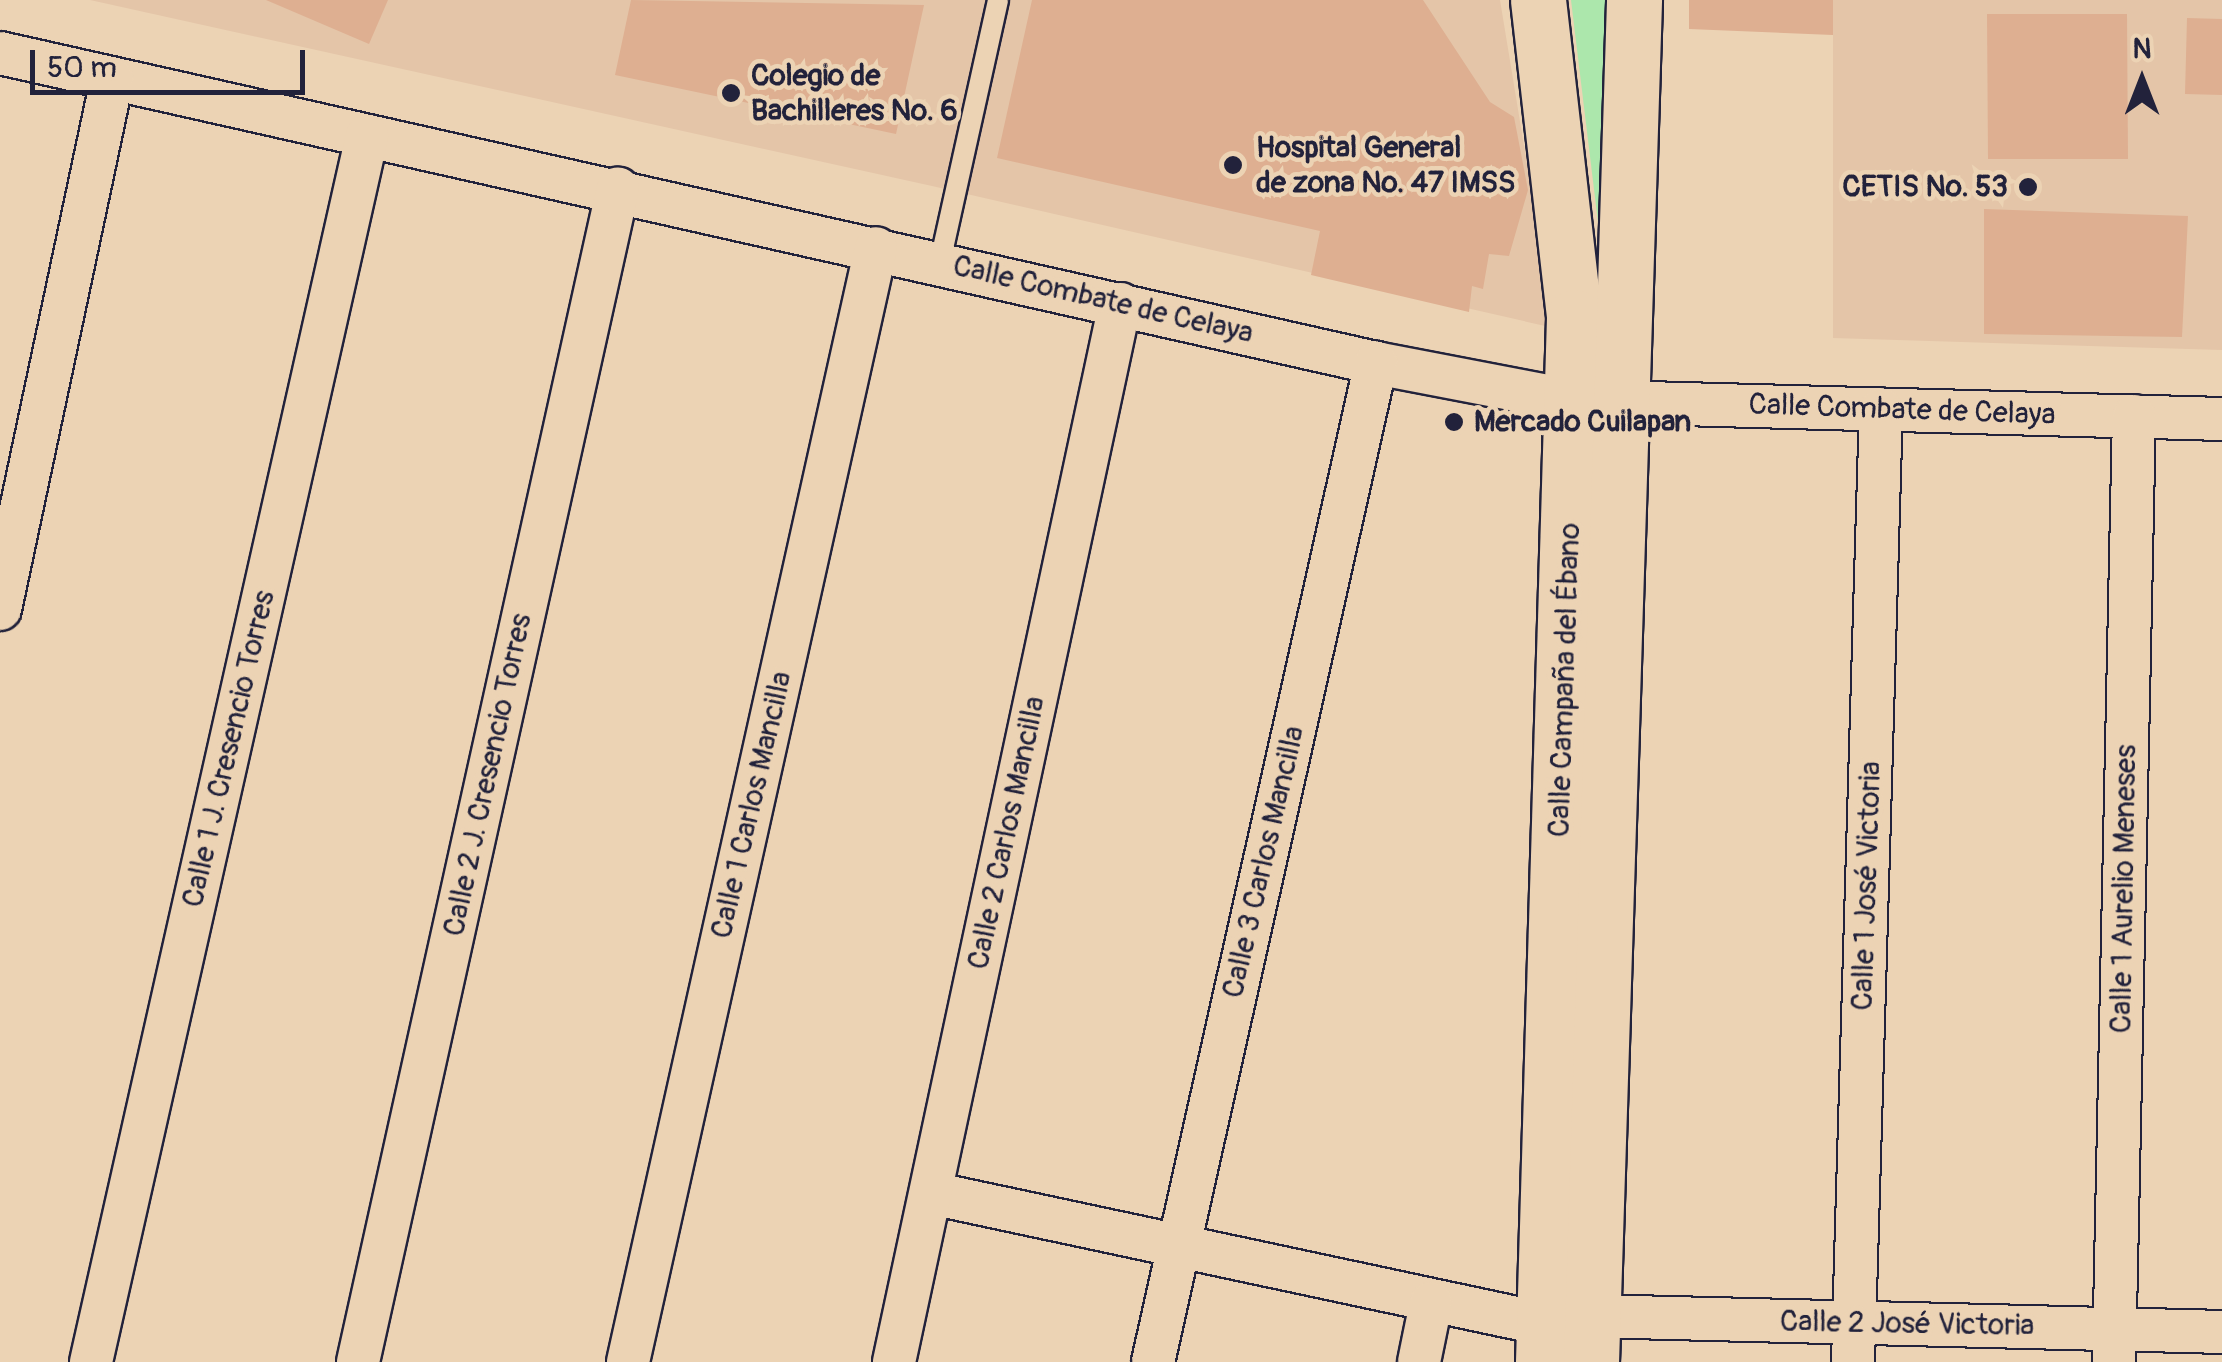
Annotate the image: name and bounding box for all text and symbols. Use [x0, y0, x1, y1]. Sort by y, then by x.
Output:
scale bar [35, 30, 310, 92]
north arrow [2092, 30, 2192, 130]
text: N [2133, 32, 2151, 67]
text: 50 m [47, 49, 117, 86]
place label: Colegio de Bachilleres No. 6 [751, 58, 958, 128]
marker: Colegio de Bachilleres No. 6 [720, 82, 742, 104]
place label: Hospital General de zona No. 47 IMSS [1256, 130, 1515, 200]
marker: Hospital General de zona No. 47 IMSS [1220, 152, 1246, 178]
place label: CETIS No. 53 [1842, 169, 2008, 205]
marker: CETIS No. 53 [2017, 176, 2039, 198]
street label: Calle Combate de Celaya [949, 248, 1257, 352]
street label: Calle Combate de Celaya [1748, 387, 2056, 433]
place label: Mercado Cuilapan [1474, 404, 1691, 440]
marker: Mercado Cuilapan [1443, 411, 1465, 433]
street label: Calle Campaña del Ébano [1542, 522, 1588, 838]
street label: Calle 1 J. Cresencio Torres [175, 587, 283, 911]
street label: Calle 2 J. Cresencio Torres [436, 610, 540, 940]
street label: Calle 1 Carlos Mancilla [704, 668, 800, 942]
street label: Calle 2 Carlos Mancilla [960, 693, 1054, 973]
street label: Calle 3 Carlos Mancilla [1215, 722, 1313, 1002]
street label: Calle 1 Aurelio Meneses [2103, 744, 2145, 1034]
street label: Calle 1 José Victoria [1845, 761, 1889, 1011]
street label: Calle 2 José Victoria [1779, 1304, 2035, 1344]

